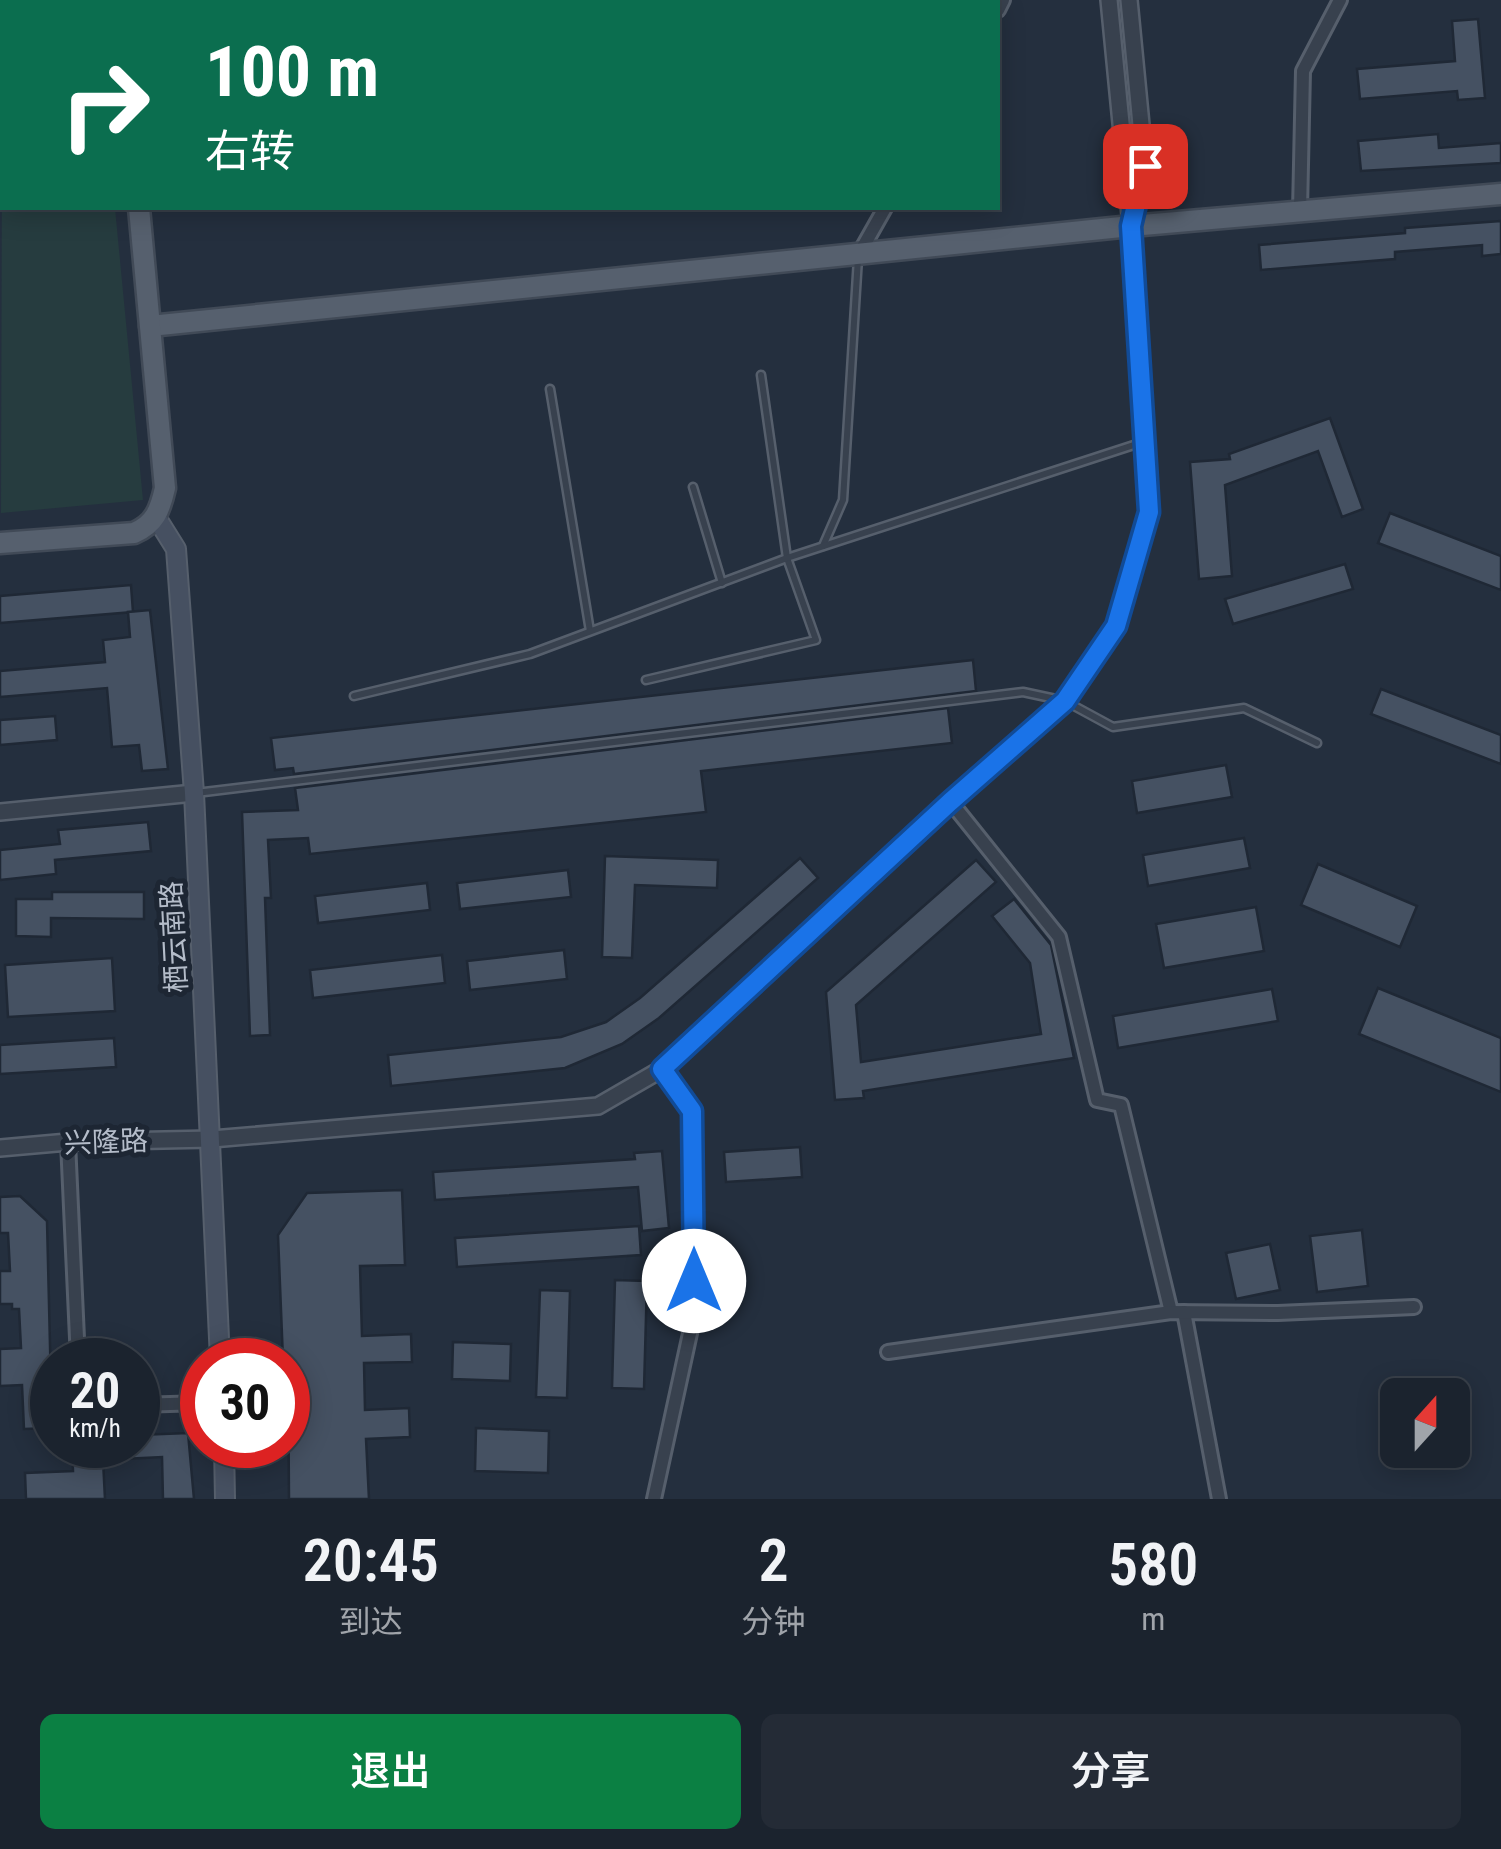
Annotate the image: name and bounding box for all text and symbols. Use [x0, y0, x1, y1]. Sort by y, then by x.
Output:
text: 100 m [205, 31, 379, 113]
icon: right [40, 40, 170, 170]
pin [1103, 124, 1188, 209]
text: 右转 [205, 125, 295, 178]
icon: arrive [1118, 139, 1173, 194]
street label: 栖云南路 [155, 880, 193, 994]
street label: 兴隆路 [63, 1124, 149, 1160]
position arrow [642, 1229, 746, 1333]
speed limit sign: 30 [180, 1338, 310, 1468]
text: 20 [70, 1362, 120, 1420]
north arrow [1380, 1378, 1470, 1468]
map controls [1380, 1378, 1470, 1468]
text: km/h [69, 1414, 121, 1443]
text: 20:45 [302, 1525, 439, 1596]
text: 2 [758, 1525, 789, 1596]
text: 580 [1108, 1529, 1199, 1600]
text: m [1141, 1600, 1165, 1638]
text: 到达 [339, 1603, 403, 1641]
text: 分钟 [742, 1603, 806, 1641]
button: 退出 [40, 1714, 741, 1829]
button: 分享 [761, 1714, 1461, 1829]

